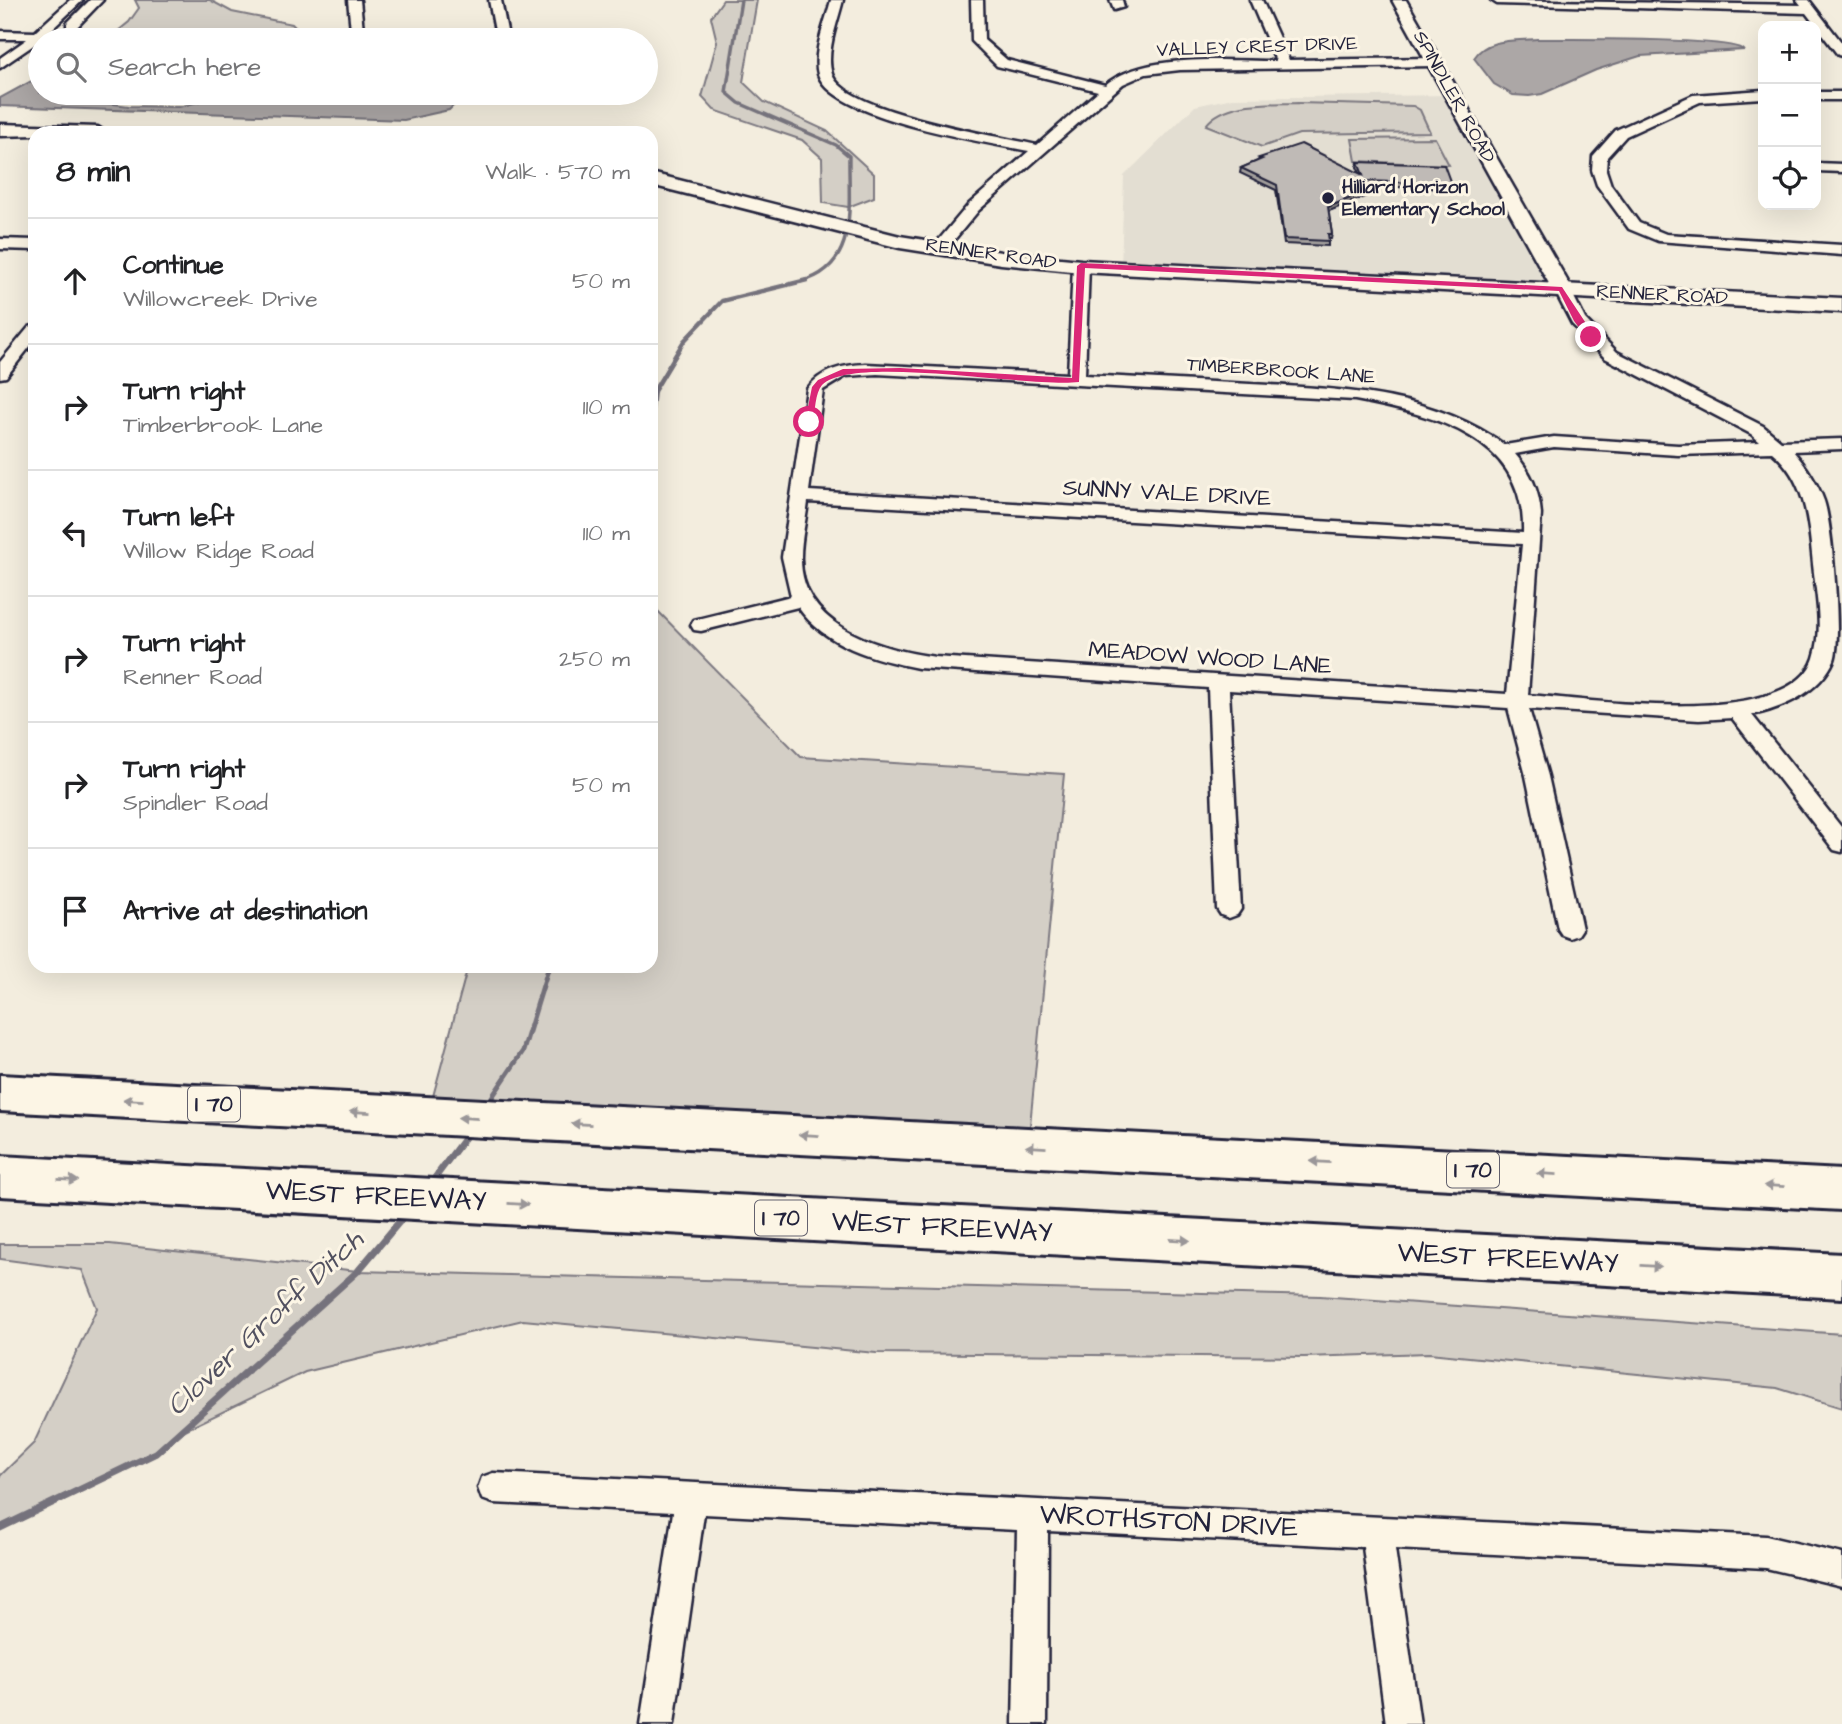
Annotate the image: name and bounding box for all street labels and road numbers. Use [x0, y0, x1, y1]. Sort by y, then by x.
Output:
street label: SPINDLER ROAD [1406, 26, 1502, 168]
street label: VALLEY CREST DRIVE [1156, 30, 1358, 64]
street label: RENNER ROAD [924, 231, 1058, 277]
street label: RENNER ROAD [1595, 278, 1729, 312]
street label: TIMBERBROOK LANE [1186, 351, 1376, 391]
street label: SUNNY VALE DRIVE [1062, 472, 1272, 514]
street label: MEADOW WOOD LANE [1087, 634, 1333, 682]
road number: I 70 [188, 1086, 240, 1122]
road number: I 70 [1447, 1152, 1499, 1188]
street label: WEST FREEWAY [264, 1171, 488, 1221]
road number: I 70 [755, 1200, 807, 1236]
street label: WEST FREEWAY [830, 1202, 1054, 1252]
street label: WEST FREEWAY [1396, 1233, 1620, 1283]
street label: WROTHSTON DRIVE [1039, 1495, 1300, 1547]

